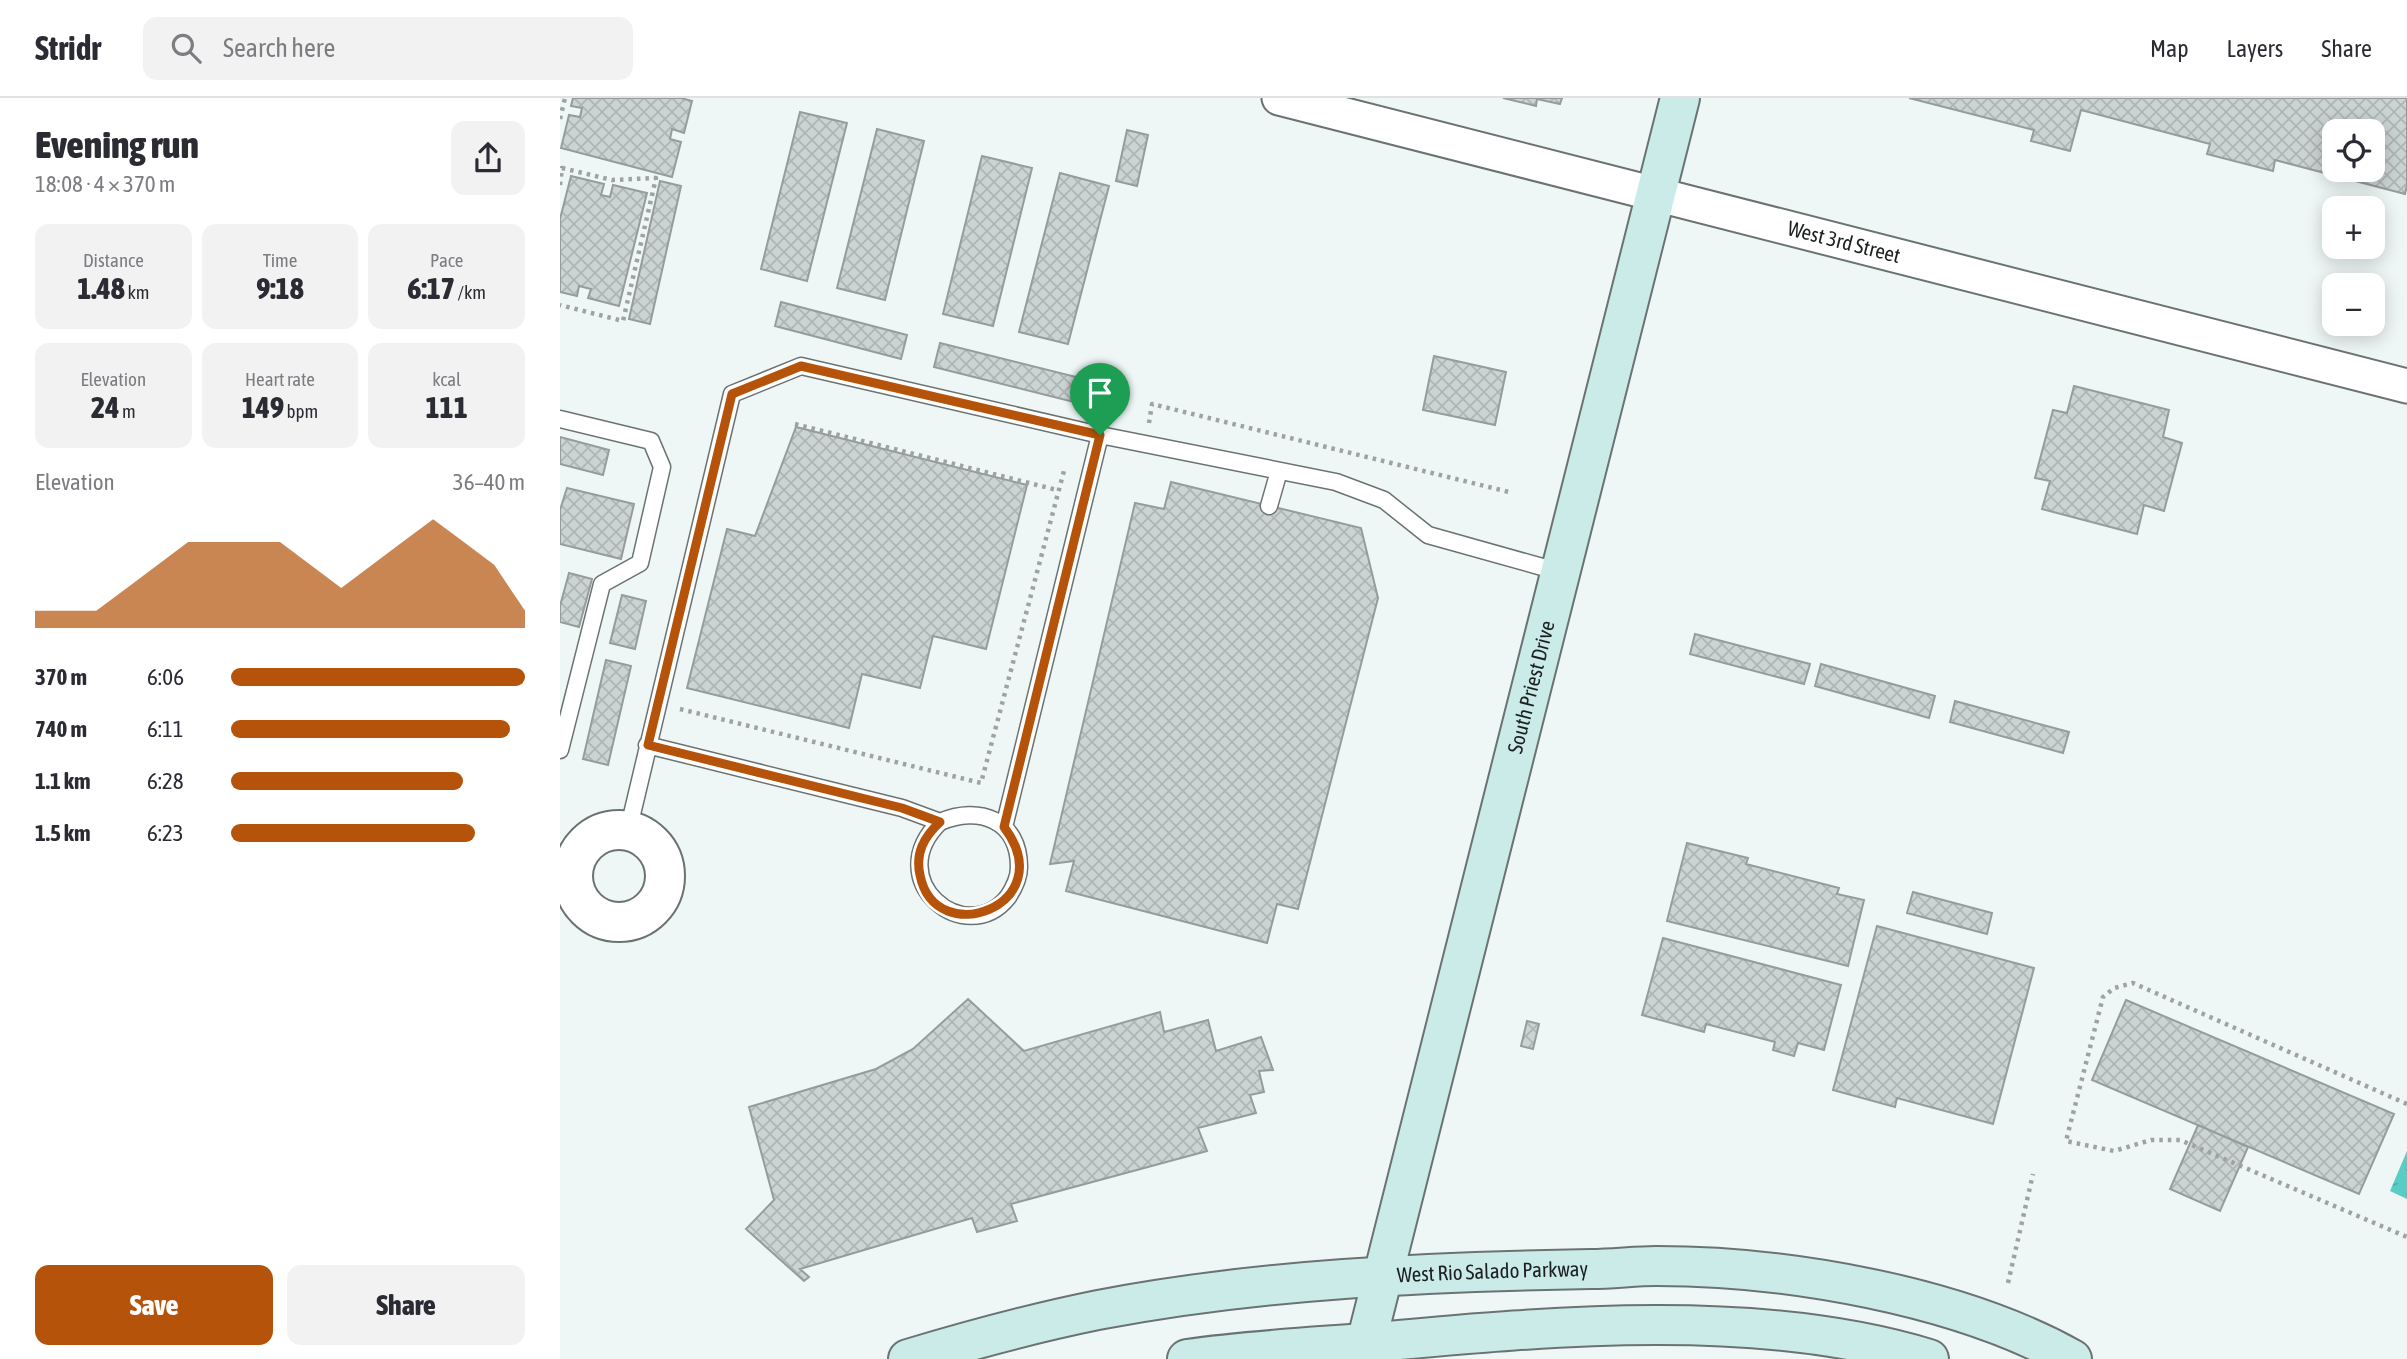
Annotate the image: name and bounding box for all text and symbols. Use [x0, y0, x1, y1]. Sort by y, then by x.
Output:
search box [143, 17, 633, 80]
text: Stridr [35, 29, 101, 67]
icon: search [167, 29, 205, 67]
text: Search here [223, 33, 335, 63]
text: Map [2150, 35, 2189, 62]
text: Layers [2227, 35, 2283, 62]
text: Share [2321, 35, 2372, 62]
map controls [2322, 119, 2385, 336]
button: locate [2322, 119, 2385, 182]
button: share [451, 121, 525, 195]
text: Evening run [35, 123, 199, 166]
text: 18:08 · 4 × 370 m [35, 171, 175, 197]
button: + [2322, 196, 2385, 259]
street label: West 3rd Street [1785, 215, 1903, 267]
text: Distance [83, 249, 144, 271]
text: Time [263, 249, 297, 271]
text: Pace [430, 249, 463, 271]
text: 1.48 [77, 271, 125, 305]
text: 9:18 [256, 271, 304, 305]
text: 6:17 [407, 271, 455, 305]
button: − [2322, 273, 2385, 336]
text: km [125, 281, 149, 303]
text: /km [455, 281, 486, 303]
pin [1070, 363, 1130, 435]
text: Elevation [80, 368, 146, 390]
text: Heart rate [245, 368, 315, 390]
text: kcal [432, 368, 461, 390]
icon: arrive [1081, 374, 1119, 412]
text: 24 [91, 390, 119, 424]
text: 149 [242, 390, 284, 424]
text: 111 [426, 390, 468, 424]
text: m [119, 400, 136, 422]
text: bpm [284, 400, 318, 422]
text: Elevation [35, 469, 115, 495]
text: 36–40 m [453, 469, 525, 495]
street label: South Priest Drive [1502, 618, 1559, 756]
text: 370 m [35, 664, 87, 690]
text: 6:06 [147, 664, 184, 690]
text: 740 m [35, 716, 87, 742]
text: 6:11 [147, 716, 184, 742]
text: 1.1 km [35, 768, 91, 794]
text: 6:28 [147, 768, 184, 794]
text: 1.5 km [35, 820, 91, 846]
text: 6:23 [147, 820, 184, 846]
street label: West Rio Salado Parkway [1396, 1256, 1589, 1287]
button: Save [35, 1265, 273, 1345]
button: Share [287, 1265, 525, 1345]

